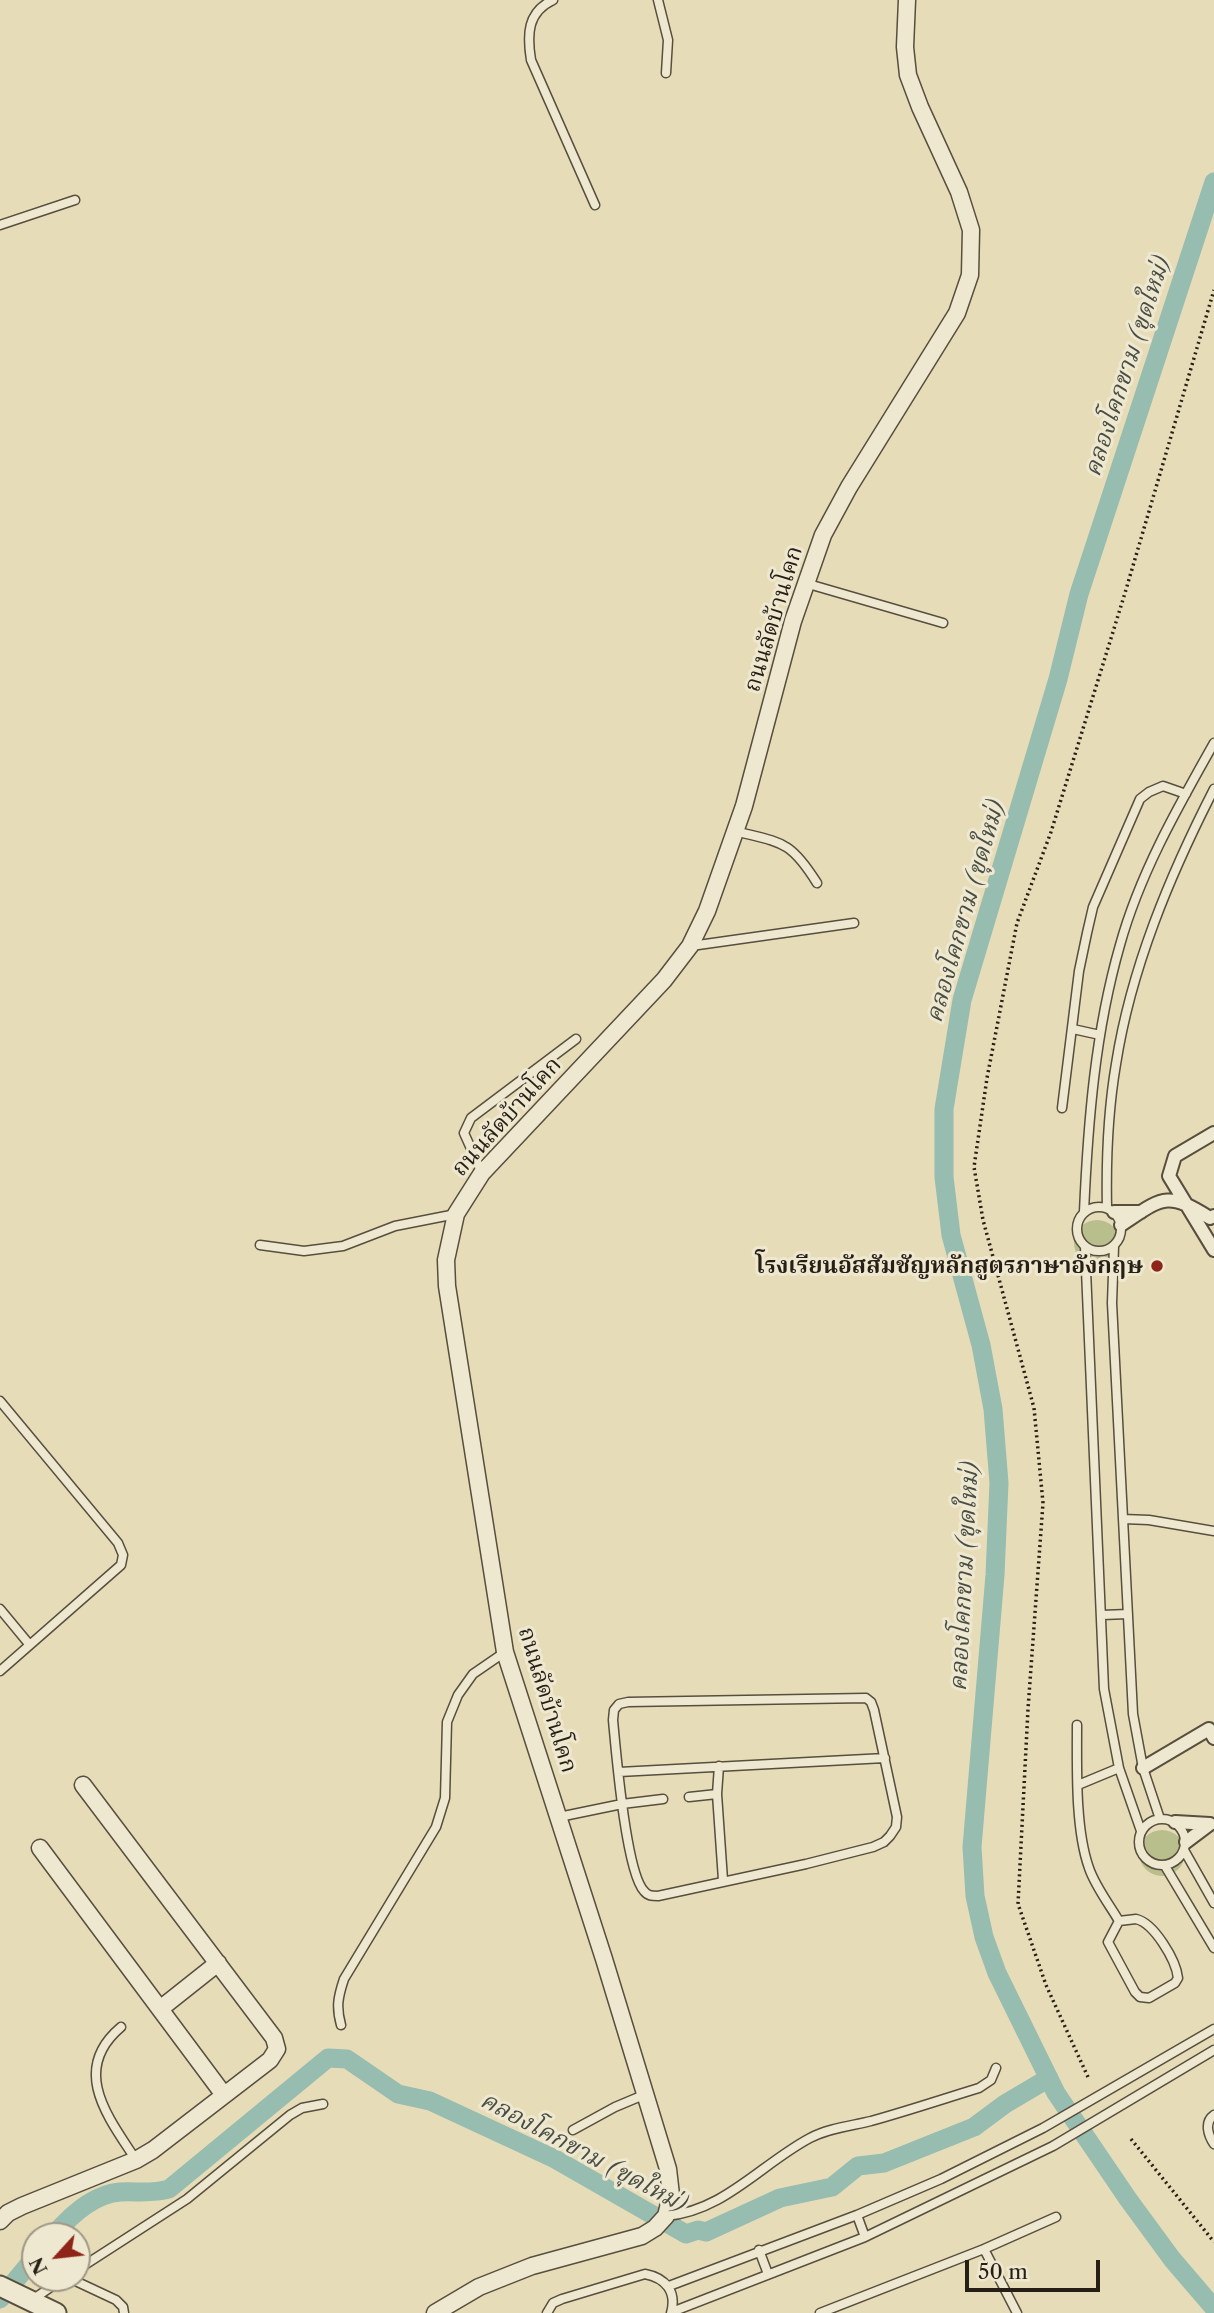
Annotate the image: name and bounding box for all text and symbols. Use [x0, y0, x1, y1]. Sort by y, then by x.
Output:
water label: คลองโคกขาม (ขุดใหม่) [1079, 252, 1177, 480]
street label: ถนนลัดบ้านโคก [739, 543, 809, 695]
water label: คลองโคกขาม (ขุดใหม่) [920, 796, 1012, 1026]
street label: ถนนลัดบ้านโคก [446, 1052, 568, 1182]
place label: โรงเรียนอัสสัมชัญหลักสูตรภาษาอังกฤษ [756, 1252, 1143, 1280]
marker: โรงเรียนอัสสัมชัญหลักสูตรภาษาอังกฤษ [1149, 1258, 1165, 1274]
water label: คลองโคกขาม (ขุดใหม่) [945, 1460, 985, 1692]
street label: ถนนลัดบ้านโคก [512, 1624, 582, 1776]
water label: คลองโคกขาม (ขุดใหม่) [475, 2086, 693, 2220]
north arrow [21, 2222, 91, 2292]
scale bar [969, 2246, 1104, 2290]
text: N [25, 2253, 53, 2278]
text: 50 m [978, 2259, 1028, 2284]

